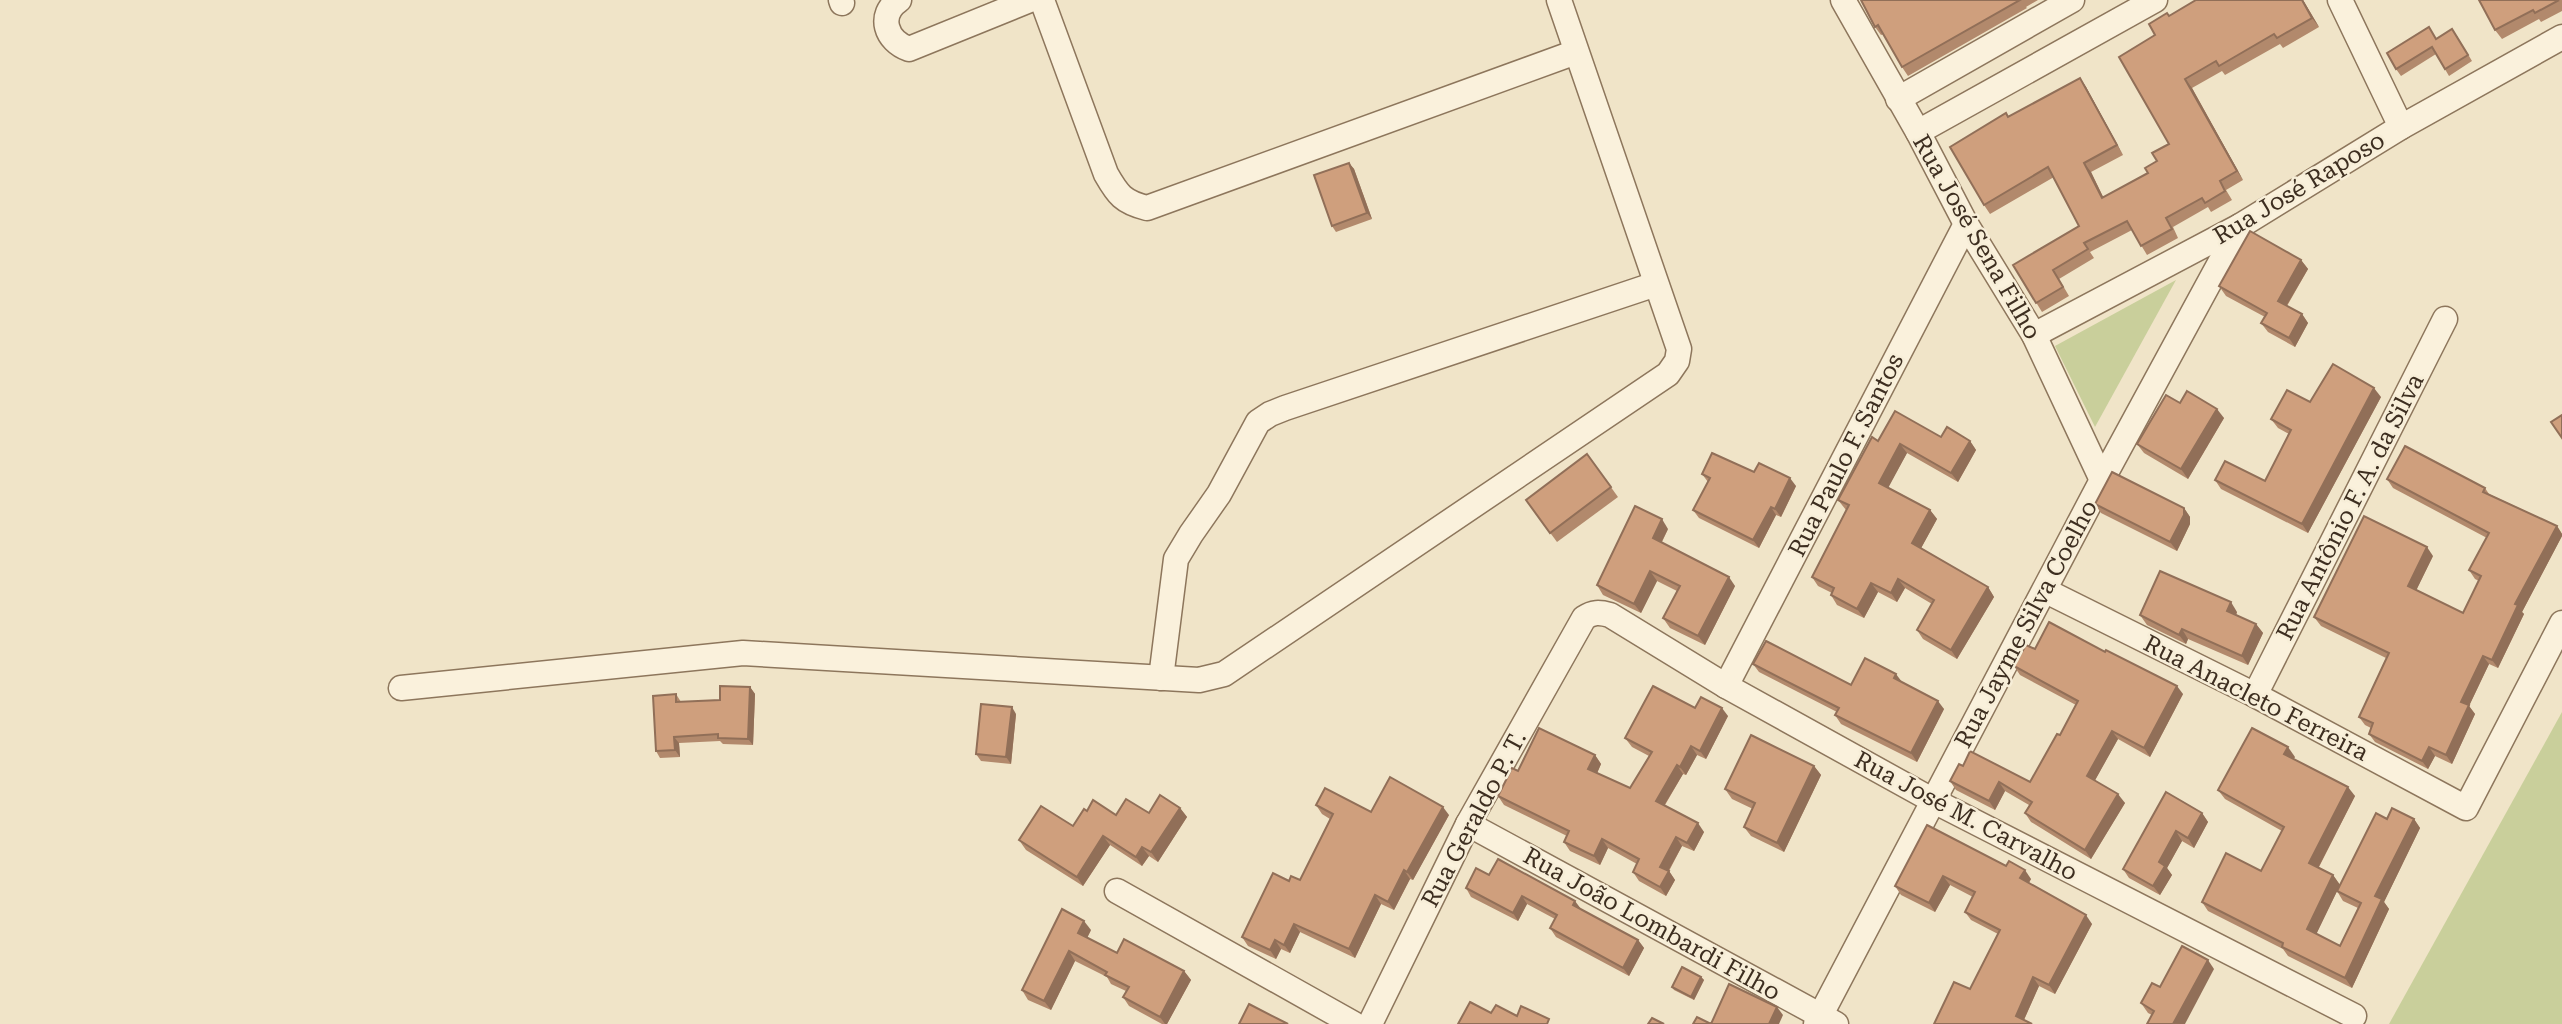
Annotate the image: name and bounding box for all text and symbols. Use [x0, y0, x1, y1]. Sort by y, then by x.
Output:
street label: Rua José Raposo [2208, 126, 2390, 250]
street label: Rua José Sena Filho [1907, 130, 2047, 344]
street label: Rua Paulo F. Santos [1783, 349, 1909, 561]
street label: Rua Antônio F. A. da Silva [2271, 369, 2429, 645]
street label: Rua Jayme Silva Coelho [1949, 496, 2103, 752]
street label: Rua Anacleto Ferreira [2139, 629, 2373, 767]
street label: Rua Geraldo P. T. [1416, 726, 1532, 912]
street label: Rua José M. Carvalho [1850, 745, 2082, 887]
street label: Rua João Lombardi Filho [1519, 842, 1785, 1006]

